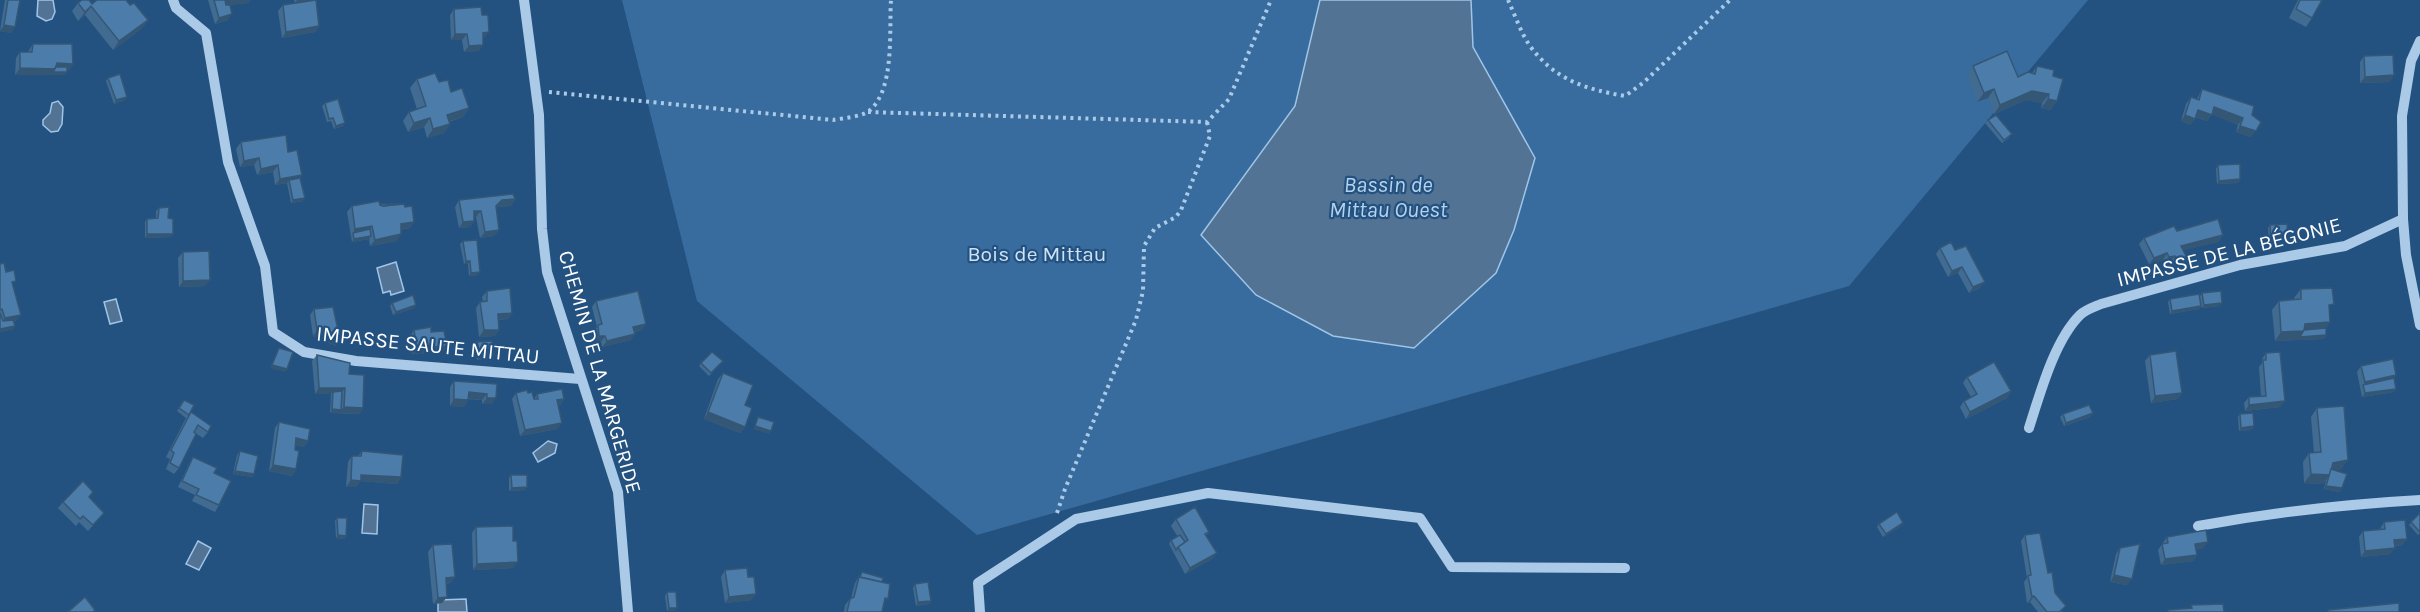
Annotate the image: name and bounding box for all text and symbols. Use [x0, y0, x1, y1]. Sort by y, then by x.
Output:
water label: Bassin de Mittau Ouest [1329, 172, 1448, 223]
street label: IMPASSE DE LA BÉGONIE [2114, 213, 2344, 291]
park label: Bois de Mittau [967, 242, 1107, 266]
street label: CHEMIN DE LA MARGERIDE [554, 248, 646, 496]
street label: IMPASSE SAUTE MITTAU [315, 321, 541, 369]

